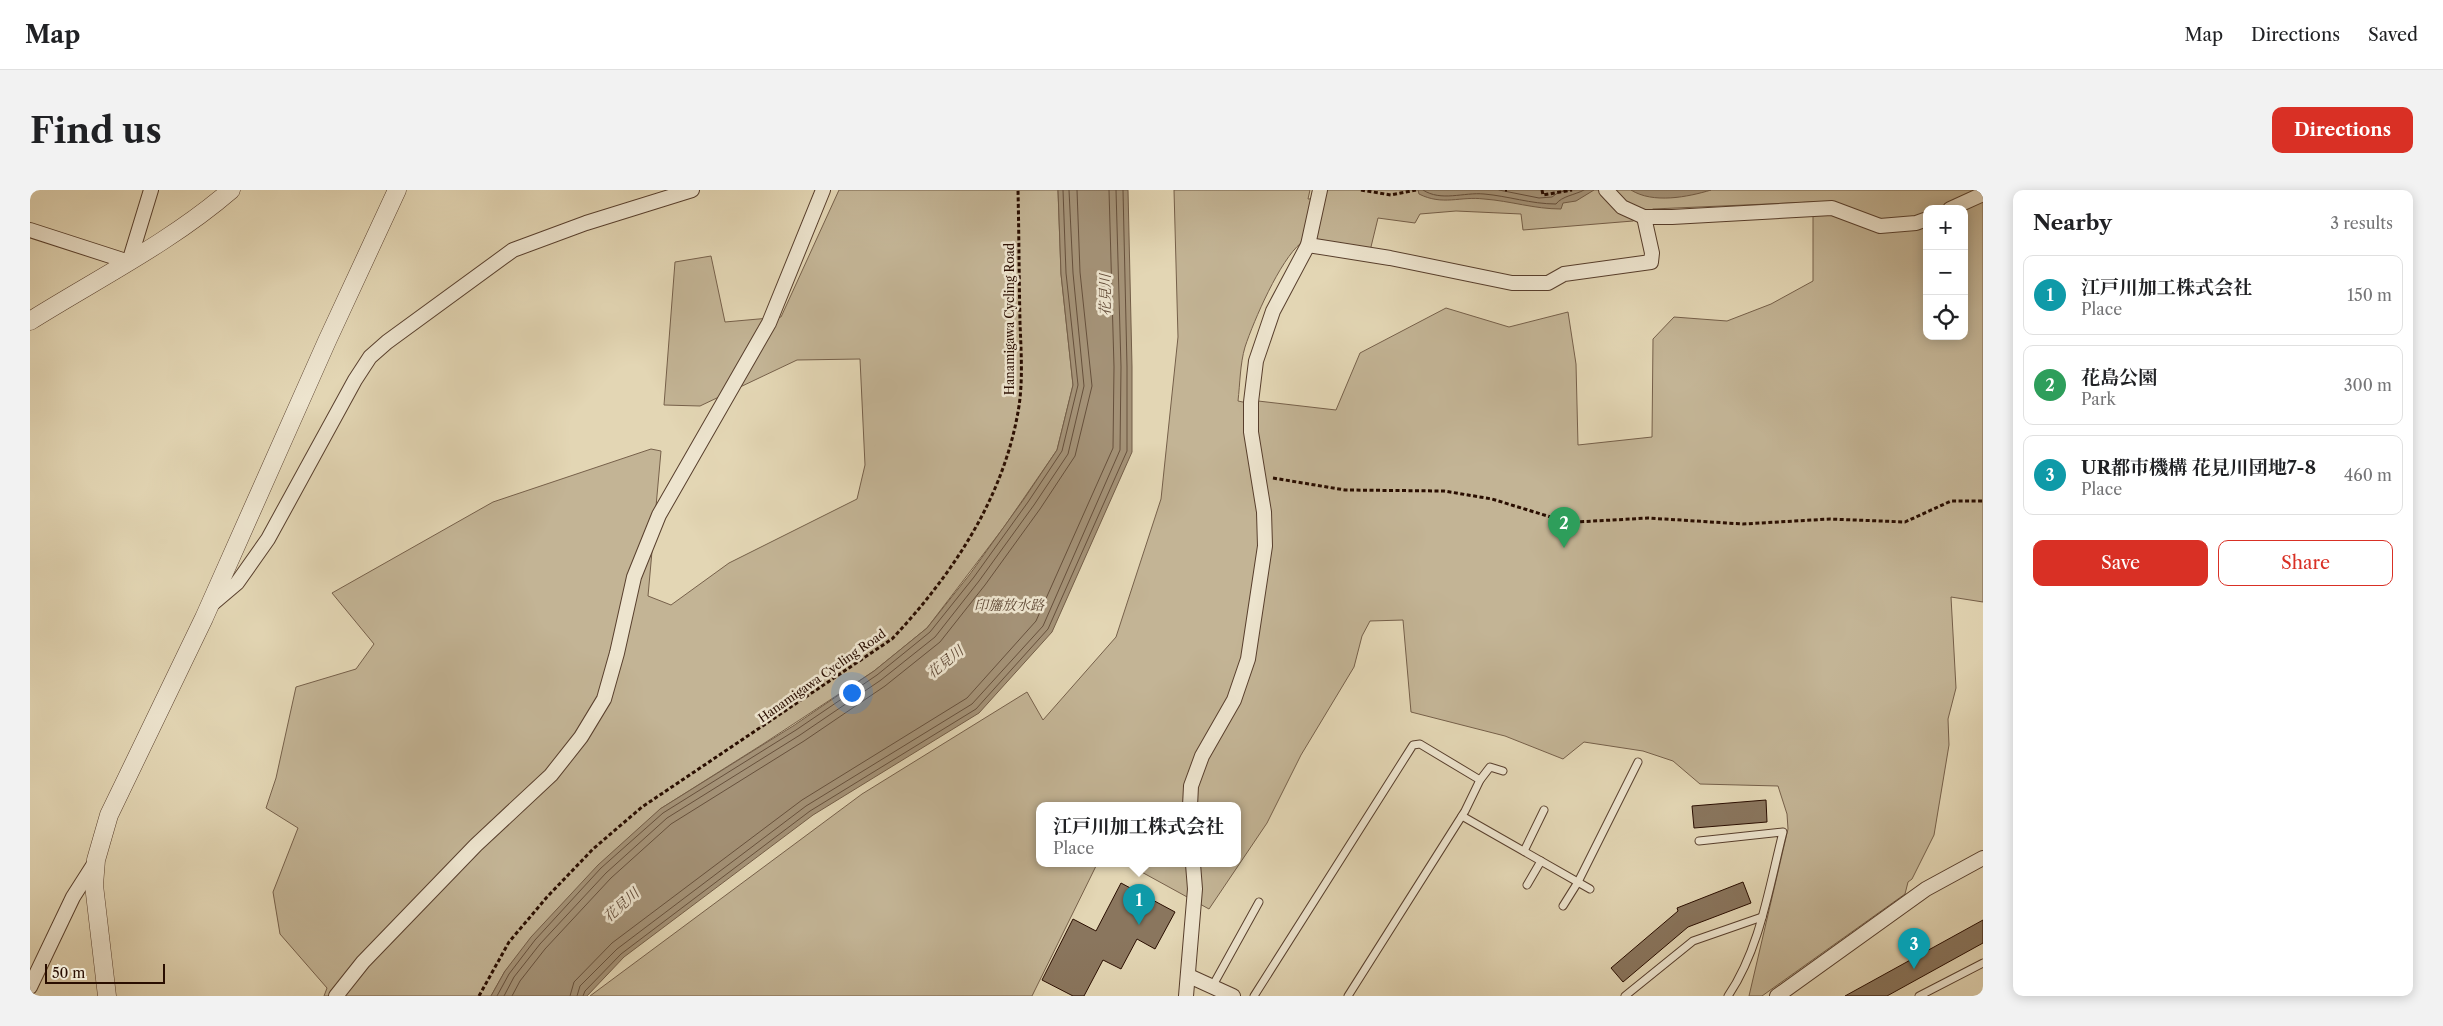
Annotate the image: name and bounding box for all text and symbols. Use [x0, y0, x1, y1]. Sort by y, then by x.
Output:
text: Map [25, 20, 80, 49]
text: Map [2184, 24, 2223, 46]
text: Directions [2251, 24, 2340, 46]
text: Saved [2368, 24, 2418, 46]
button: Directions [2272, 107, 2413, 153]
text: Find us [30, 109, 162, 152]
map controls [1923, 205, 1968, 340]
button: + [1923, 205, 1968, 250]
text: Nearby [2033, 210, 2112, 235]
text: 3 results [2330, 213, 2393, 233]
street label: Hanamigawa Cycling Road [1002, 242, 1017, 395]
button: − [1923, 250, 1968, 295]
water label: 花見川 [1096, 272, 1114, 316]
text: 江戸川加工株式会社 [2081, 276, 2252, 299]
text: 1 [2046, 285, 2054, 305]
text: 150 m [2347, 285, 2392, 305]
button: locate [1923, 295, 1968, 340]
text: Place [2081, 299, 2122, 319]
text: 花島公園 [2081, 366, 2157, 389]
text: 2 [2045, 375, 2055, 395]
text: 300 m [2344, 375, 2392, 395]
text: Park [2081, 389, 2116, 409]
text: UR都市機構 花見川団地7-8 [2081, 456, 2316, 479]
text: 3 [2045, 465, 2055, 485]
text: 460 m [2344, 465, 2392, 485]
text: Place [2081, 479, 2122, 499]
pin: 2 [1548, 507, 1580, 548]
button: Save [2033, 540, 2208, 586]
button: Share [2218, 540, 2393, 586]
water label: 印旛放水路 [974, 596, 1045, 614]
street label: Hanamigawa Cycling Road [755, 625, 889, 725]
water label: 花見川 [923, 641, 969, 682]
your location [839, 680, 865, 706]
popup [1036, 802, 1241, 867]
text: 江戸川加工株式会社 [1053, 815, 1224, 838]
text: Place [1053, 838, 1094, 858]
water label: 花見川 [599, 883, 644, 926]
pin: 1 [1123, 884, 1155, 925]
pin: 3 [1898, 928, 1930, 969]
scale bar [45, 961, 165, 984]
text: 50 m [52, 964, 85, 982]

